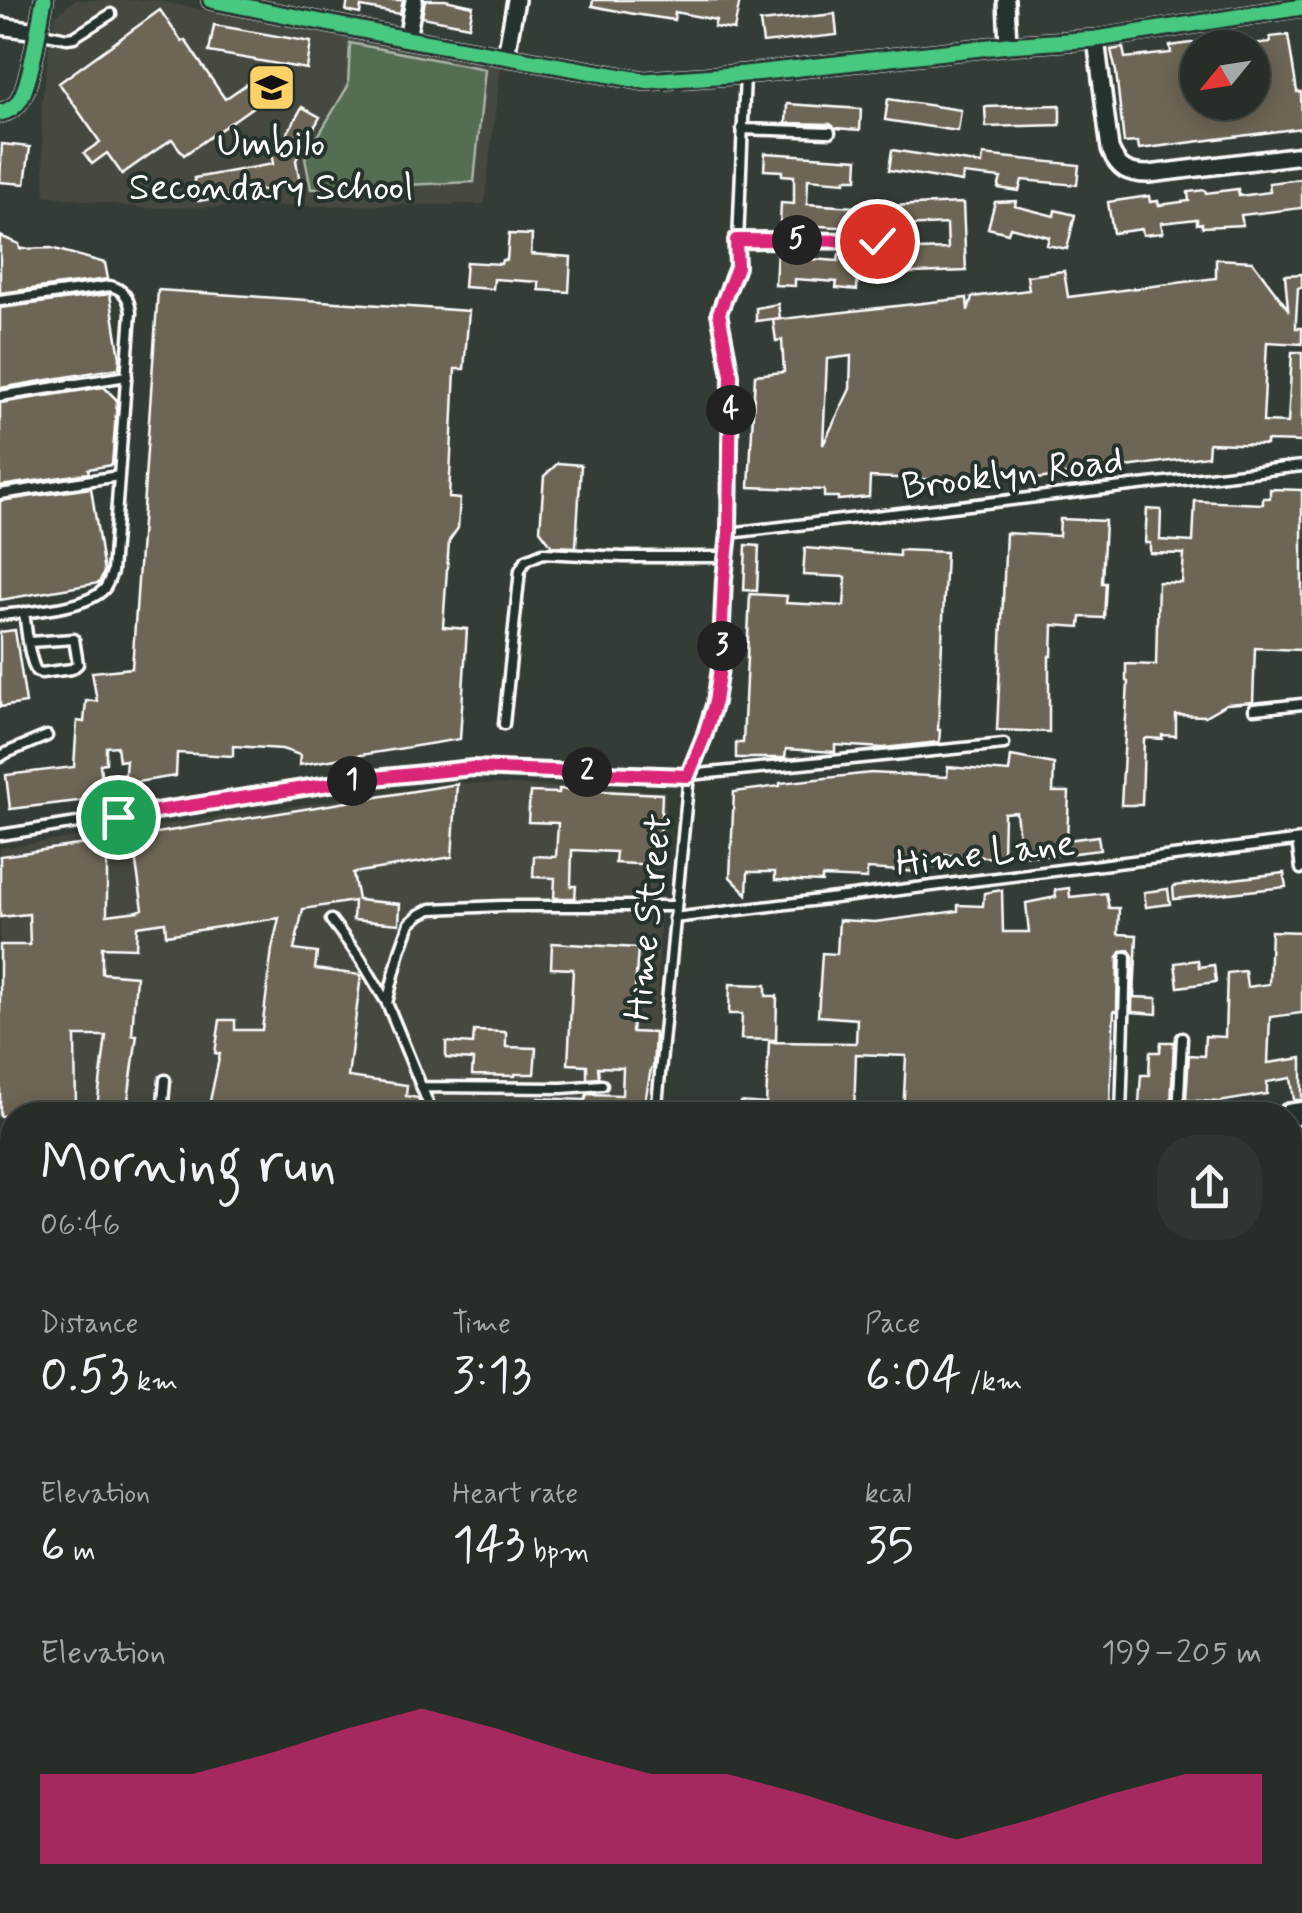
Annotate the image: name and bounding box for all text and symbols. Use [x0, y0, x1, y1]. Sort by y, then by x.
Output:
north arrow [1180, 30, 1270, 120]
map controls [1180, 30, 1270, 120]
school or university icon: Umbilo Secondary School [245, 62, 297, 114]
place label: Umbilo Secondary School [129, 120, 413, 213]
pin [835, 199, 920, 284]
icon: check [850, 214, 905, 269]
pin: 5 [772, 215, 822, 265]
text: 5 [789, 221, 805, 258]
pin: 4 [706, 385, 756, 435]
text: 4 [723, 391, 739, 428]
street label: Brooklyn Road [899, 437, 1126, 512]
pin: 3 [697, 621, 747, 671]
text: 3 [716, 627, 728, 664]
pin: 2 [562, 747, 612, 797]
text: 2 [580, 753, 594, 790]
pin: 1 [327, 756, 377, 806]
text: 1 [346, 762, 358, 799]
pin [76, 775, 161, 860]
icon: arrive [91, 790, 146, 845]
street label: Hime Street [614, 811, 685, 1023]
street label: Hime Lane [893, 819, 1078, 890]
text: Morning run [40, 1130, 337, 1202]
button: share [1157, 1135, 1262, 1240]
text: 06:46 [40, 1204, 120, 1246]
text: Distance [40, 1306, 138, 1343]
text: Time [452, 1306, 511, 1343]
text: Pace [865, 1306, 920, 1343]
text: 0.53 [40, 1343, 130, 1409]
text: 3:13 [452, 1343, 532, 1409]
text: 6:04 [865, 1343, 962, 1409]
text: km [130, 1364, 178, 1401]
text: /km [962, 1364, 1023, 1401]
text: Elevation [40, 1476, 150, 1513]
text: Heart rate [452, 1476, 578, 1513]
text: kcal [865, 1476, 912, 1513]
text: 6 [40, 1513, 66, 1579]
text: 143 [452, 1513, 525, 1579]
text: 35 [865, 1513, 914, 1579]
text: m [66, 1534, 95, 1571]
text: bpm [525, 1534, 589, 1571]
text: Elevation [40, 1632, 166, 1674]
text: 199–205 m [1101, 1632, 1262, 1674]

